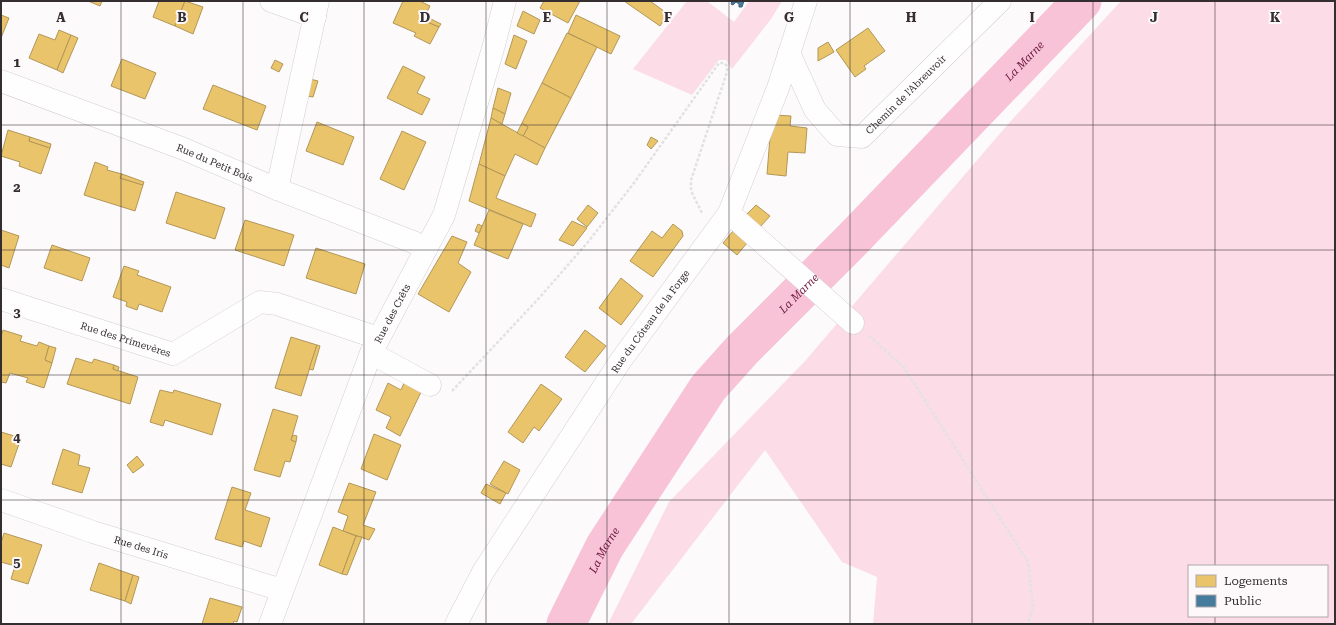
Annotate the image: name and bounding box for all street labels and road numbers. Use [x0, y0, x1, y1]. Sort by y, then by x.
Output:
street label: Chemin de l'Abreuvoir [864, 53, 948, 136]
street label: Rue du Petit Bois [175, 142, 255, 184]
street label: Rue du Côteau de la Forge [609, 267, 692, 375]
street label: Rue des Crêts [372, 282, 413, 345]
street label: Rue des Primevères [79, 320, 172, 359]
street label: Rue des Iris [113, 534, 170, 561]

